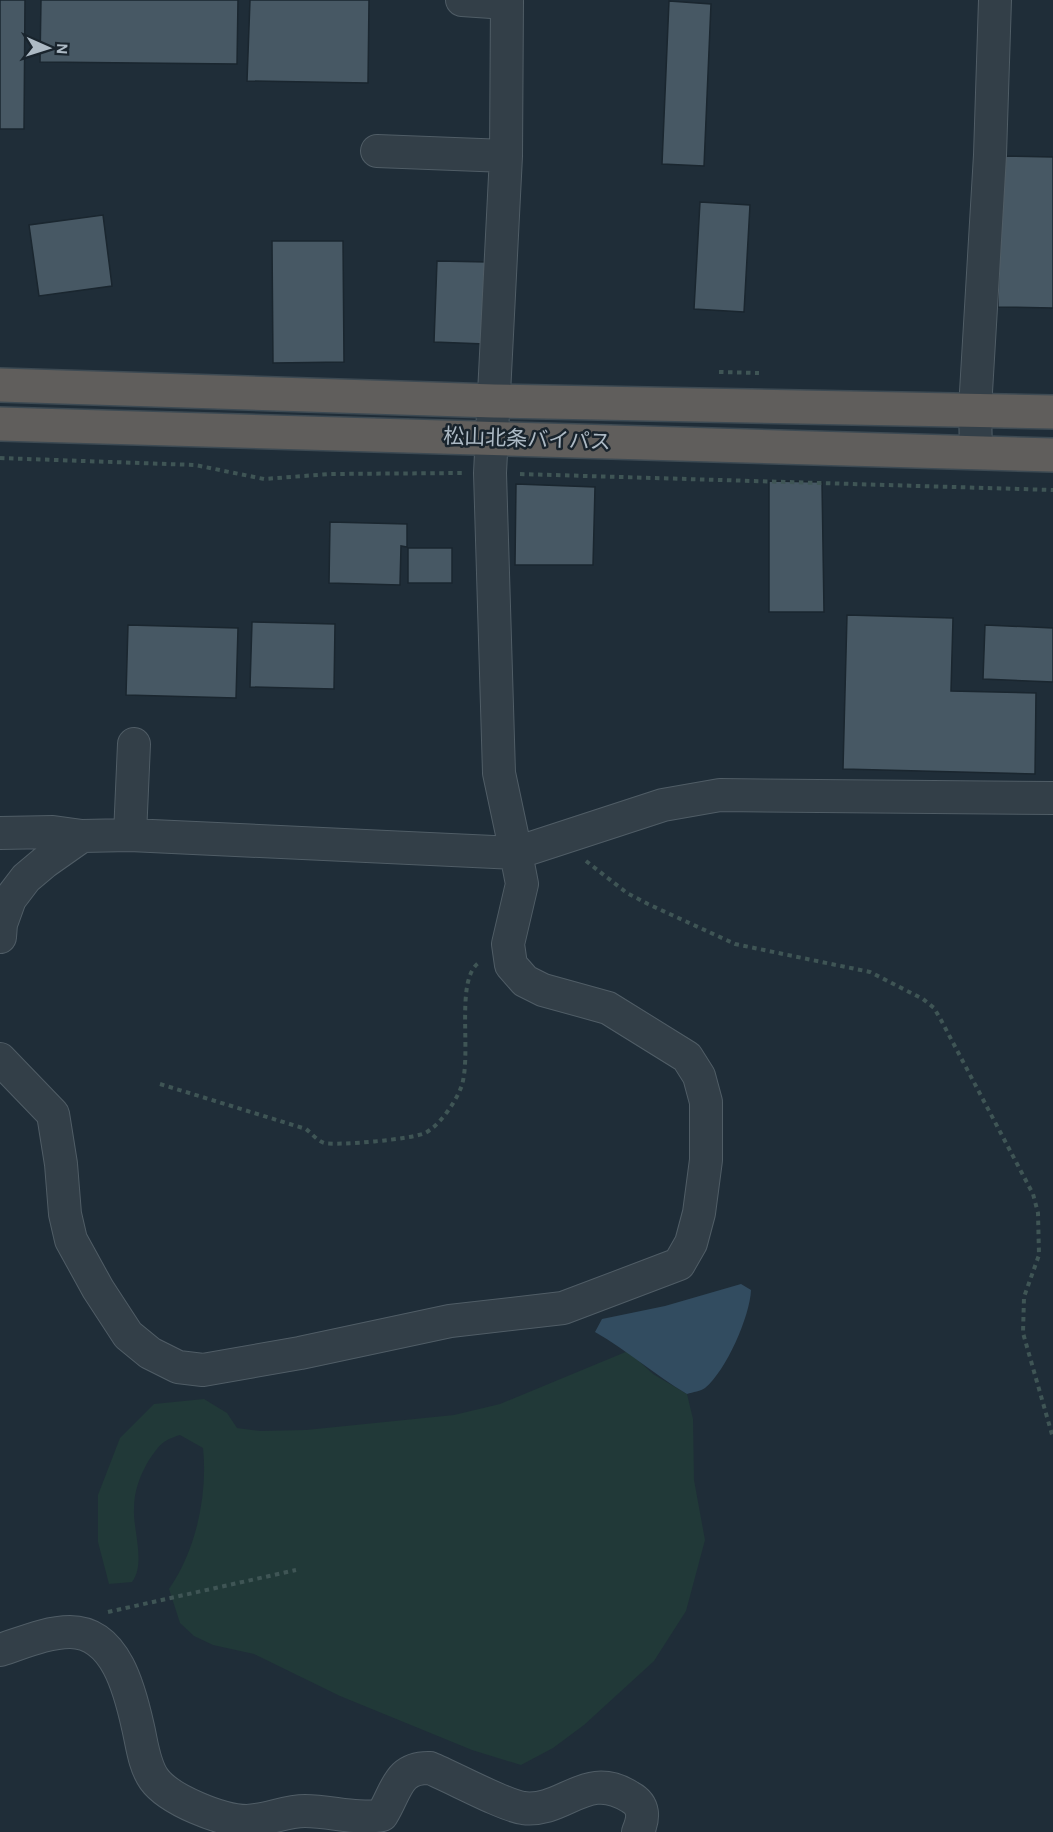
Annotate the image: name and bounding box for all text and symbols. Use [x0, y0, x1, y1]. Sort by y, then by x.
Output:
north arrow [18, 18, 78, 78]
text: N [54, 43, 70, 55]
street label: 松山北条バイパス [443, 425, 611, 453]

